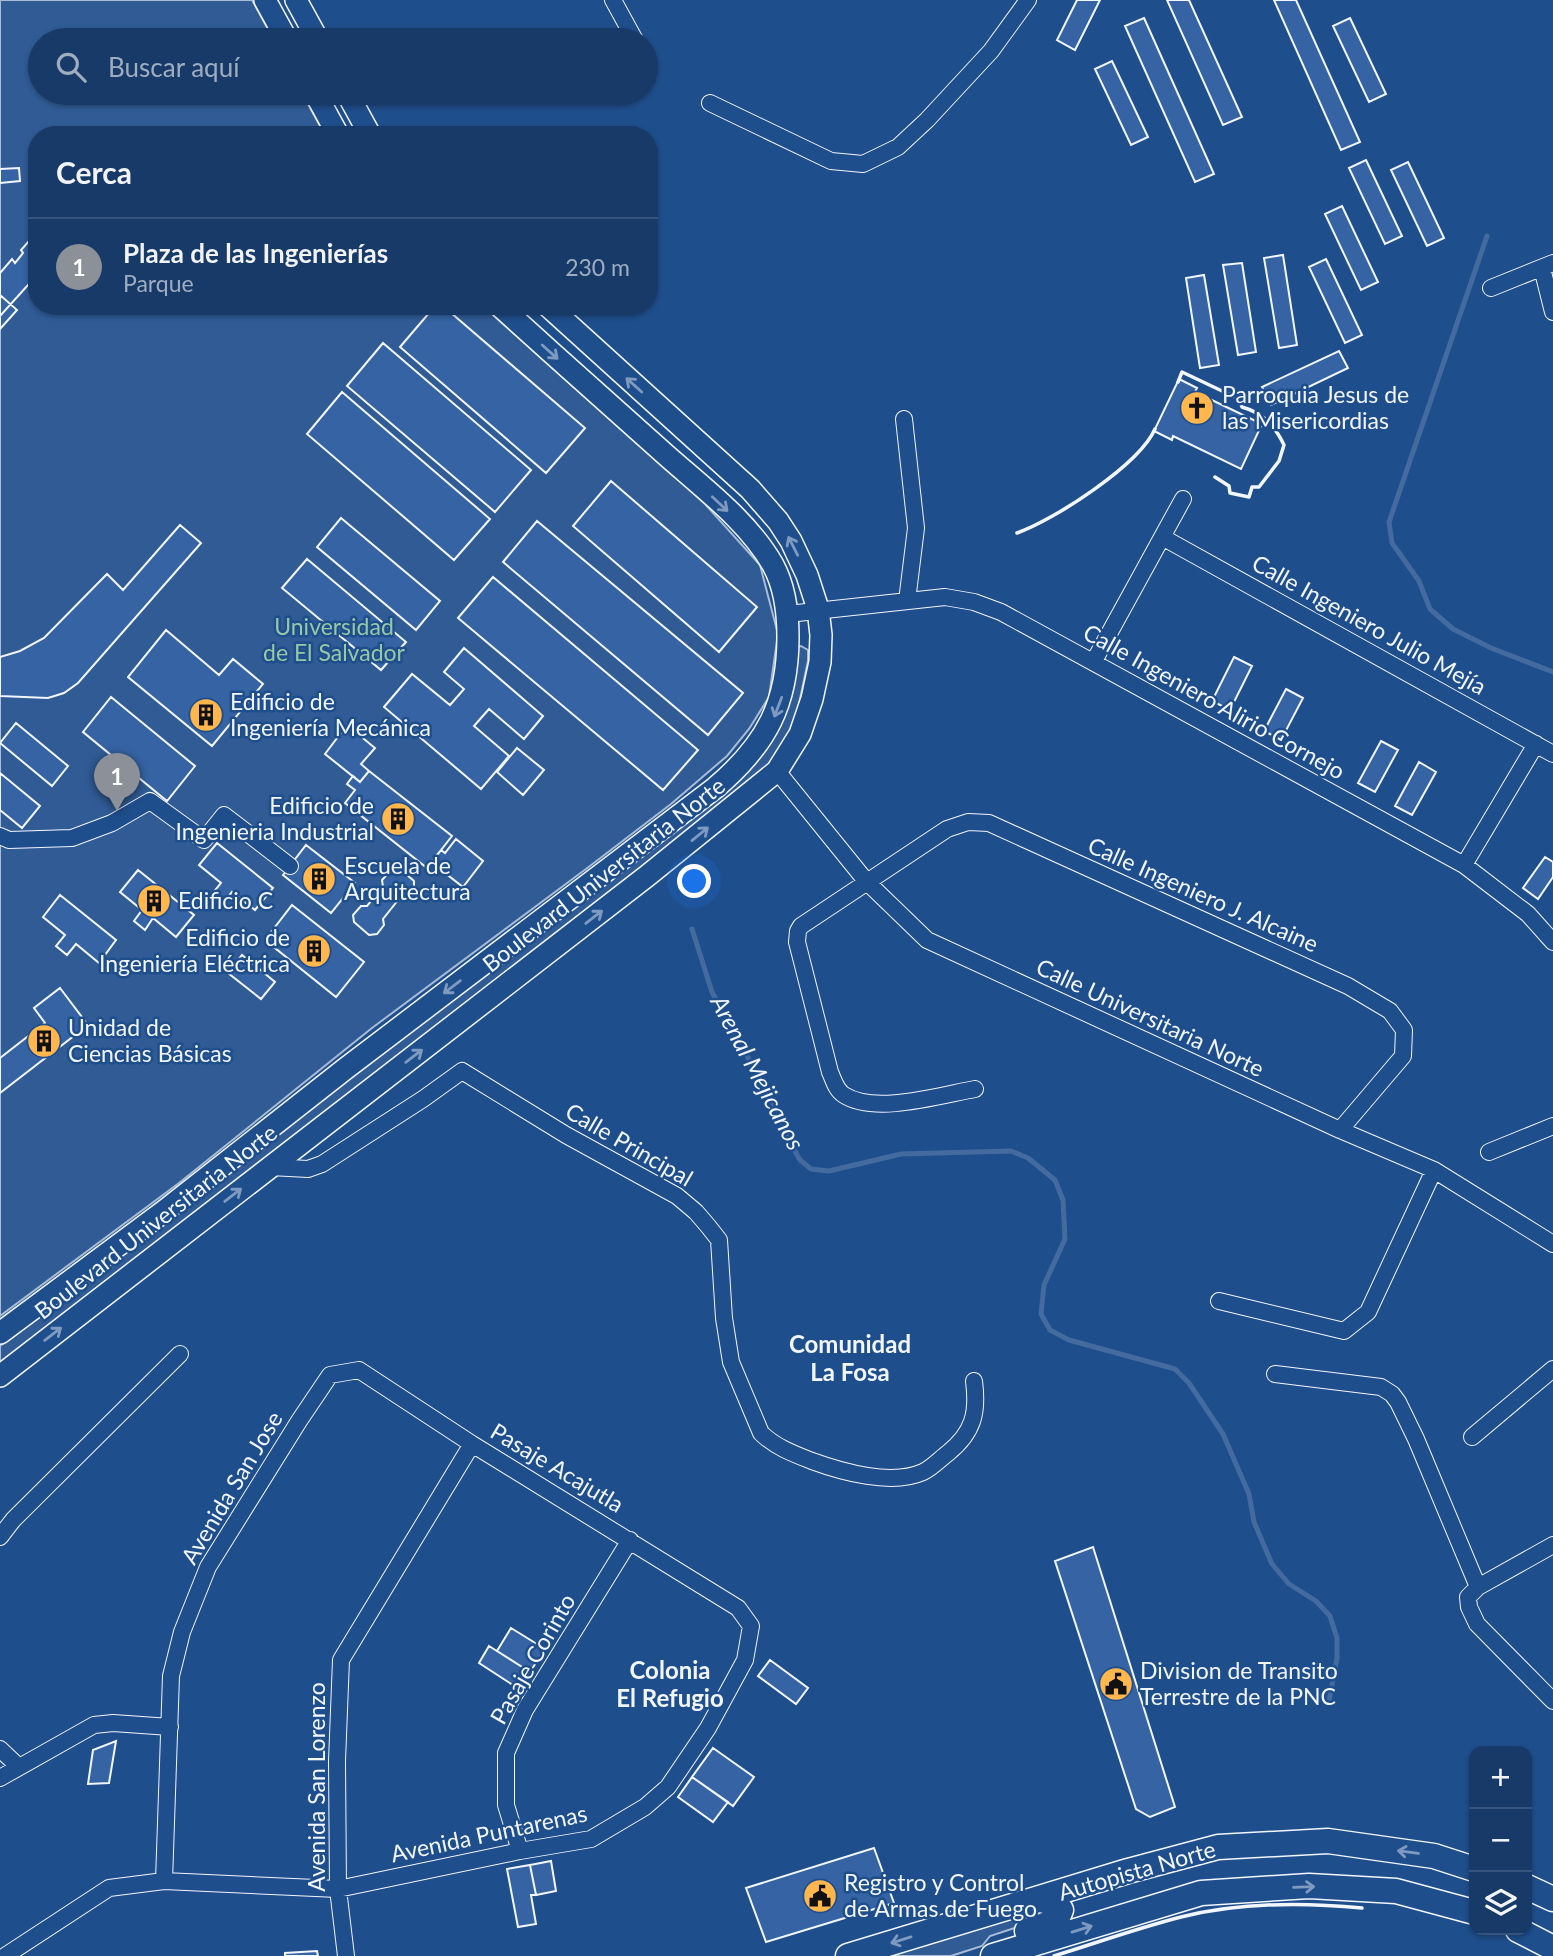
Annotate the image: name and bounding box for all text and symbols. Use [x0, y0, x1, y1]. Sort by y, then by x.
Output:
search box [28, 28, 658, 105]
icon: search [52, 48, 90, 86]
text: Buscar aquí [108, 51, 239, 83]
text: Cerca [56, 154, 132, 190]
text: Plaza de las Ingenierías [123, 237, 388, 269]
text: 1 [72, 253, 86, 281]
text: 230 m [565, 253, 630, 281]
text: Parque [123, 269, 194, 297]
one-way arrow [541, 344, 559, 360]
one-way arrow [626, 377, 644, 393]
place label: Parroquia Jesus de las Misericordias [1222, 380, 1409, 434]
church icon: Parroquia Jesus de las Misericordias [1178, 389, 1216, 427]
one-way arrow [711, 495, 728, 512]
one-way arrow [786, 536, 800, 557]
street label: Calle Ingeniero Julio Mejía [1248, 548, 1491, 700]
park label: Universidad de El Salvador [263, 612, 406, 666]
street label: Calle Ingeniero Alirio Cornejo [1079, 617, 1350, 785]
place label: Edificio de Ingeniería Mecánica [230, 687, 431, 741]
building icon: Edificio de Ingeniería Mecánica [187, 696, 225, 734]
one-way arrow [770, 696, 783, 718]
pin: 1 [94, 753, 140, 811]
street label: Boulevard Universitaria Norte [477, 771, 730, 978]
place label: Edificio de Ingenieria Industrial [176, 791, 374, 845]
building icon: Edificio de Ingenieria Industrial [379, 800, 417, 838]
one-way arrow [690, 826, 708, 841]
street label: Calle Ingeniero J. Alcaine [1084, 831, 1323, 958]
place label: Escuela de Arquitectura [344, 851, 471, 905]
building icon: Escuela de Arquitectura [300, 860, 338, 898]
your location [677, 864, 711, 898]
building icon: Edificio C [135, 882, 173, 920]
place label: Edificio C [178, 886, 273, 914]
one-way arrow [584, 910, 603, 925]
place label: Edificio de Ingeniería Eléctrica [99, 923, 290, 977]
building icon: Edificio de Ingeniería Eléctrica [295, 932, 333, 970]
street label: Calle Universitaria Norte [1032, 952, 1269, 1082]
one-way arrow [443, 979, 462, 994]
water label: Arenal Mejicanos [705, 989, 811, 1155]
place label: Unidad de Ciencias Básicas [68, 1013, 232, 1067]
building icon: Unidad de Ciencias Básicas [25, 1022, 63, 1060]
one-way arrow [404, 1049, 422, 1064]
street label: Calle Principal [561, 1096, 698, 1192]
street label: Boulevard Universitaria Norte [29, 1118, 282, 1325]
one-way arrow [224, 1187, 242, 1202]
one-way arrow [44, 1327, 62, 1342]
district label: Comunidad La Fosa [789, 1329, 911, 1386]
street label: Avenida San Jose [175, 1406, 288, 1569]
street label: Pasaje Acajutla [486, 1416, 629, 1518]
street label: Pasaje Corinto [484, 1588, 581, 1729]
district label: Colonia El Refugio [616, 1655, 724, 1712]
place label: Division de Transito Terrestre de la PNC [1140, 1656, 1338, 1710]
public building icon: Division de Transito Terrestre de la PNC [1097, 1665, 1135, 1703]
street label: Avenida San Lorenzo [302, 1682, 330, 1892]
map controls [1469, 1746, 1532, 1935]
button: + [1469, 1746, 1532, 1809]
street label: Avenida Puntarenas [388, 1799, 590, 1868]
button: − [1469, 1809, 1532, 1872]
street label: Autopista Norte [1055, 1834, 1219, 1906]
one-way arrow [1398, 1846, 1420, 1859]
place label: Registro y Control de Armas de Fuego [844, 1868, 1037, 1922]
button: layers [1469, 1872, 1532, 1935]
public building icon: Registro y Control de Armas de Fuego [801, 1877, 839, 1915]
one-way arrow [1292, 1880, 1315, 1893]
one-way arrow [1071, 1922, 1093, 1935]
one-way arrow [891, 1935, 913, 1948]

